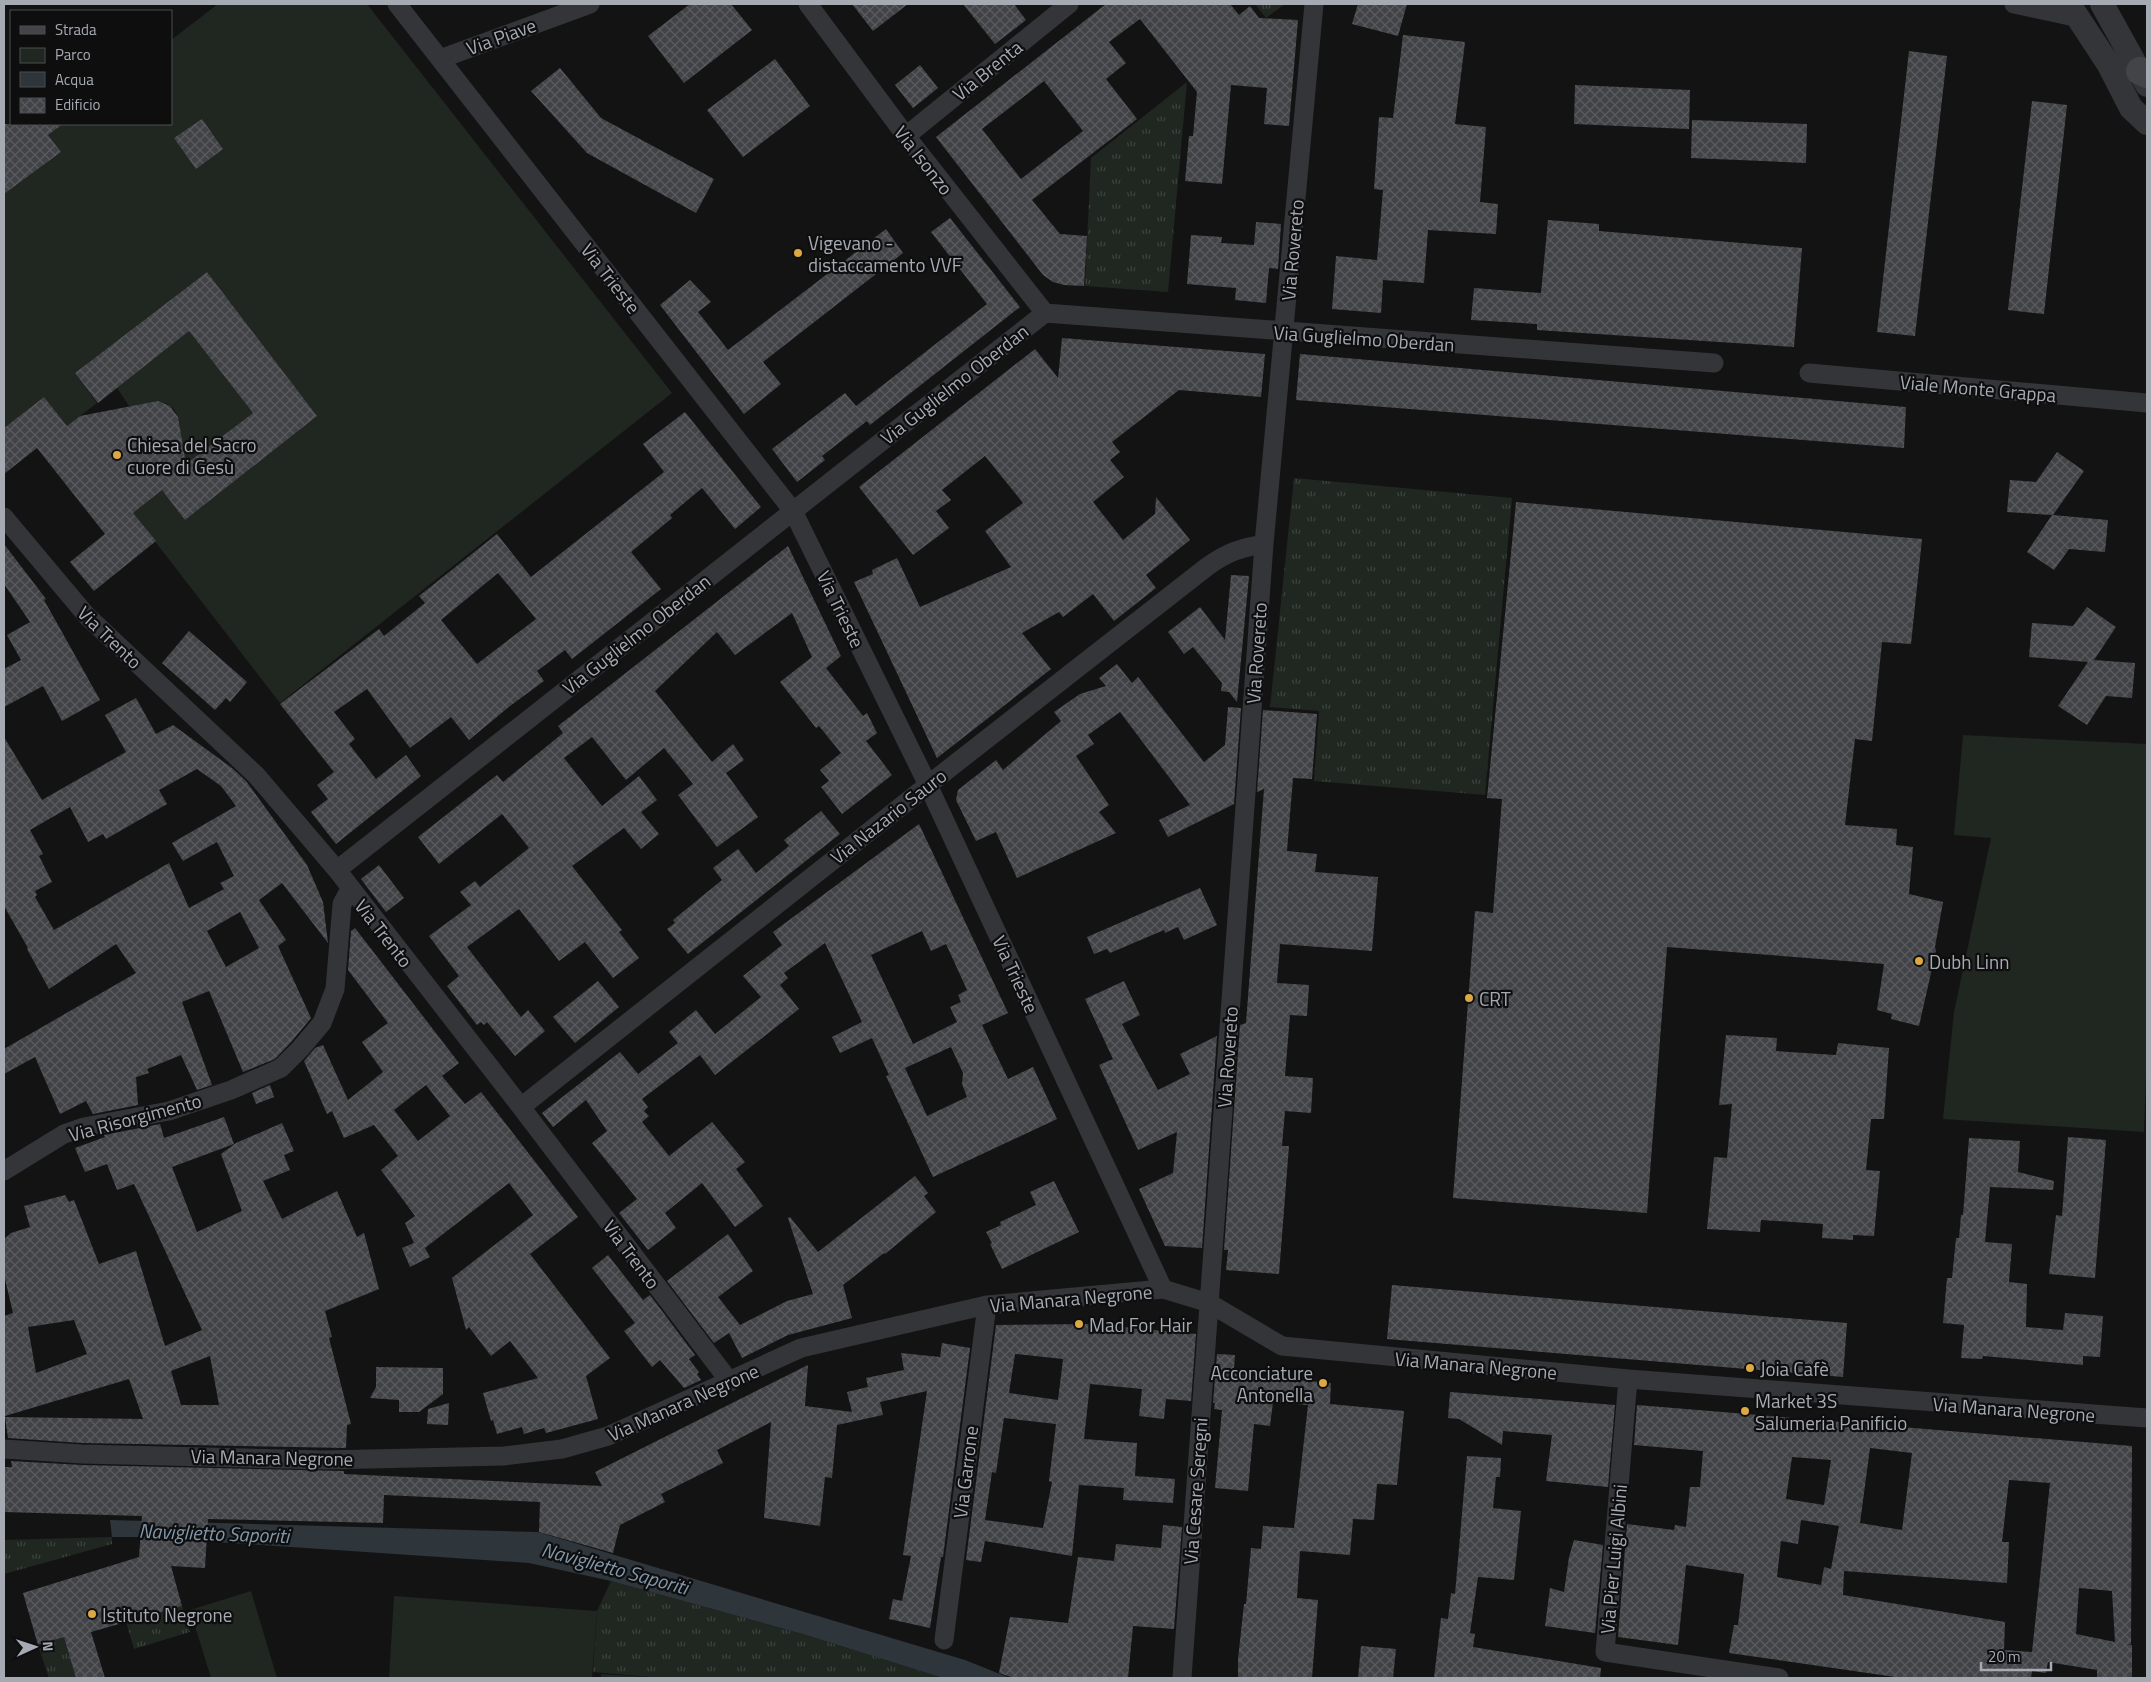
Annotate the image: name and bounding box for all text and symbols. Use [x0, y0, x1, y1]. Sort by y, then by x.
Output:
legend [10, 10, 172, 125]
street label: Via Piave [462, 10, 540, 62]
text: Strada [55, 18, 97, 41]
street label: Via Brenta [946, 32, 1029, 107]
text: Parco [55, 43, 91, 66]
text: Acqua [55, 68, 94, 91]
text: Edificio [55, 93, 100, 116]
street label: Via Isonzo [888, 119, 960, 201]
street label: Via Rovereto [1273, 198, 1311, 302]
place label: Vigevano - distaccamento VVF [808, 228, 962, 279]
street label: Via Trieste [574, 236, 648, 320]
marker: Vigevano - distaccamento VVF [792, 247, 804, 259]
street label: Via Guglielmo Oberdan [874, 317, 1034, 451]
street label: Via Guglielmo Oberdan [1273, 317, 1455, 359]
street label: Viale Monte Grappa [1899, 367, 2058, 409]
place label: Chiesa del Sacro cuore di Gesù [127, 430, 257, 481]
marker: Chiesa del Sacro cuore di Gesù [111, 449, 123, 461]
street label: Via Trieste [810, 565, 872, 653]
street label: Via Guglielmo Oberdan [556, 567, 716, 701]
street label: Via Trento [71, 599, 149, 675]
street label: Via Rovereto [1238, 601, 1274, 705]
street label: Via Nazario Sauro [824, 761, 952, 871]
street label: Via Trento [348, 893, 420, 973]
street label: Via Trieste [985, 930, 1047, 1018]
place label: Dubh Linn [1929, 947, 2009, 976]
marker: Dubh Linn [1913, 955, 1925, 967]
place label: CRT [1479, 984, 1511, 1013]
marker: CRT [1463, 992, 1475, 1004]
street label: Via Rovereto [1209, 1005, 1245, 1109]
street label: Via Risorgimento [65, 1085, 205, 1149]
street label: Via Trento [596, 1213, 668, 1295]
street label: Via Manara Negrone [989, 1276, 1153, 1320]
place label: Mad For Hair [1089, 1310, 1193, 1339]
marker: Mad For Hair [1073, 1318, 1085, 1330]
street label: Via Manara Negrone [1394, 1343, 1558, 1387]
place label: Joia Cafè [1760, 1354, 1829, 1383]
street label: Via Manara Negrone [603, 1356, 763, 1448]
place label: Acconciature Antonella [1211, 1358, 1313, 1409]
marker: Joia Cafè [1744, 1362, 1756, 1374]
marker: Acconciature Antonella [1317, 1377, 1329, 1389]
place label: Market 3S Salumeria Panificio [1755, 1386, 1907, 1437]
street label: Via Manara Negrone [1932, 1389, 2096, 1429]
marker: Market 3S Salumeria Panificio [1739, 1405, 1751, 1417]
street label: Via Cesare Seregni [1175, 1417, 1215, 1565]
street label: Via Garrone [945, 1424, 985, 1520]
street label: Via Manara Negrone [190, 1441, 354, 1473]
street label: Via Pier Luigi Albini [1592, 1483, 1634, 1635]
water label: Naviglietto Saporiti [138, 1515, 293, 1551]
water label: Naviglietto Saporiti [538, 1534, 694, 1603]
place label: Istituto Negrone [102, 1600, 232, 1629]
marker: Istituto Negrone [86, 1608, 98, 1620]
north arrow [10, 1622, 60, 1672]
scale bar [1981, 1640, 2051, 1672]
text: N [38, 1641, 59, 1652]
text: 20 m [1988, 1645, 2021, 1668]

